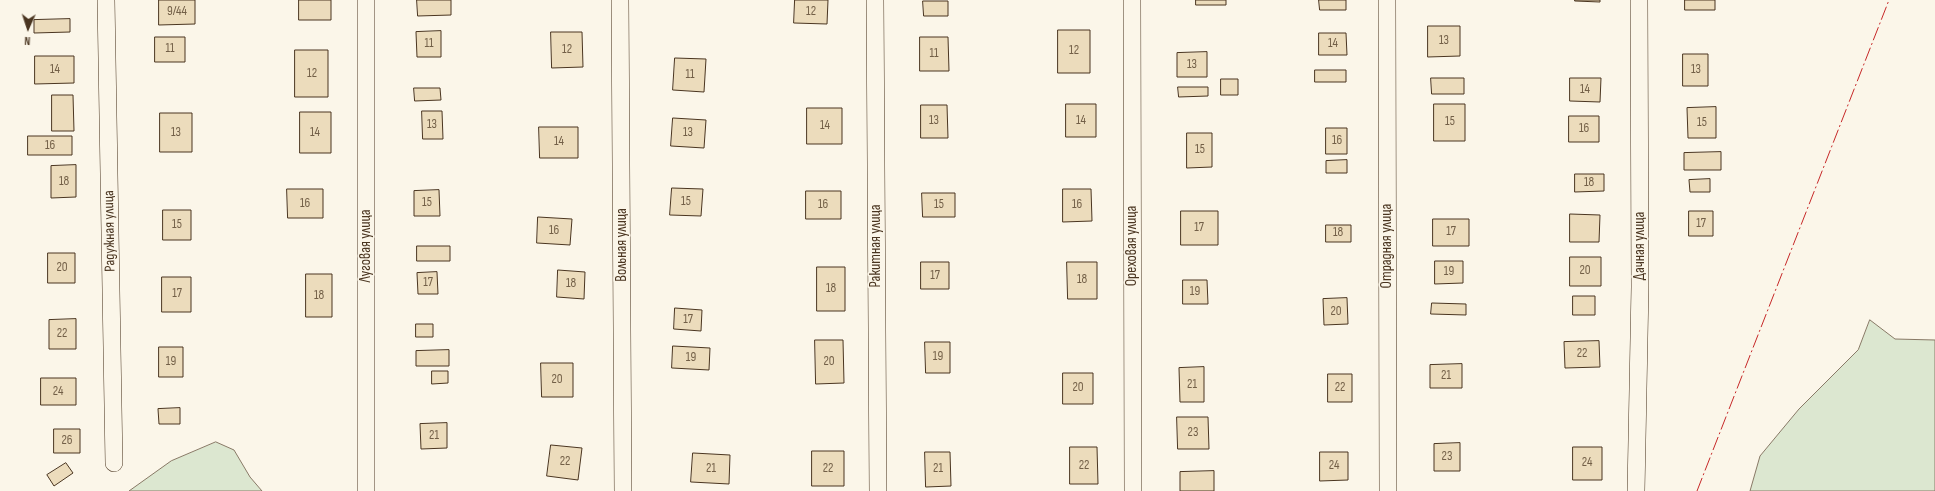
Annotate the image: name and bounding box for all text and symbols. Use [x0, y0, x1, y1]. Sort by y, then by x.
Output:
house number: 9/44 [167, 4, 187, 20]
house number: 12 [806, 4, 816, 20]
north arrow [8, 8, 48, 48]
house number: 13 [1439, 33, 1449, 49]
text: N [24, 34, 31, 47]
house number: 11 [424, 36, 434, 52]
house number: 14 [1328, 36, 1338, 52]
house number: 11 [165, 41, 175, 57]
house number: 12 [562, 42, 572, 58]
house number: 12 [1069, 43, 1079, 59]
house number: 11 [929, 46, 939, 62]
house number: 13 [1187, 57, 1197, 73]
house number: 14 [50, 62, 60, 78]
house number: 13 [1691, 62, 1701, 78]
house number: 12 [307, 66, 317, 82]
house number: 11 [685, 67, 695, 83]
house number: 14 [1580, 82, 1590, 98]
house number: 13 [929, 113, 939, 129]
house number: 14 [1076, 113, 1086, 129]
house number: 15 [1445, 114, 1455, 130]
house number: 15 [1697, 115, 1707, 131]
house number: 13 [427, 117, 437, 133]
house number: 14 [820, 118, 830, 134]
house number: 16 [1579, 121, 1589, 137]
house number: 13 [171, 125, 181, 141]
house number: 14 [310, 125, 320, 141]
house number: 13 [683, 125, 693, 141]
house number: 16 [1332, 133, 1342, 149]
house number: 14 [554, 134, 564, 150]
house number: 16 [45, 138, 55, 154]
house number: 15 [1195, 142, 1205, 158]
house number: 18 [59, 174, 69, 190]
house number: 18 [1584, 175, 1594, 191]
street label: Радужная улица [100, 190, 120, 272]
house number: 15 [681, 194, 691, 210]
house number: 15 [422, 195, 432, 211]
house number: 16 [300, 196, 310, 212]
house number: 16 [818, 197, 828, 213]
house number: 15 [934, 197, 944, 213]
house number: 16 [1072, 197, 1082, 213]
street label: Ракитная улица [867, 204, 885, 288]
street label: Отрадная улица [1378, 204, 1396, 288]
street label: Ореховая улица [1123, 206, 1141, 286]
street label: Вольная улица [613, 208, 631, 282]
street label: Луговая улица [357, 209, 375, 283]
street label: Дачная улица [1631, 212, 1649, 280]
house number: 17 [1696, 216, 1706, 232]
house number: 15 [172, 217, 182, 233]
house number: 17 [1194, 220, 1204, 236]
house number: 16 [549, 223, 559, 239]
house number: 17 [1446, 224, 1456, 240]
house number: 18 [1333, 225, 1343, 241]
house number: 20 [56, 260, 68, 276]
house number: 20 [1579, 263, 1591, 279]
house number: 19 [1444, 264, 1454, 280]
house number: 17 [930, 268, 940, 284]
house number: 18 [1077, 272, 1087, 288]
house number: 17 [423, 275, 433, 291]
house number: 18 [566, 276, 576, 292]
house number: 18 [826, 281, 836, 297]
house number: 19 [1190, 284, 1200, 300]
house number: 17 [172, 286, 182, 302]
house number: 18 [314, 288, 324, 304]
house number: 20 [1330, 304, 1342, 320]
house number: 17 [683, 312, 693, 328]
house number: 22 [57, 326, 67, 342]
house number: 22 [1577, 346, 1587, 362]
house number: 19 [933, 349, 943, 365]
house number: 19 [686, 350, 696, 366]
house number: 19 [166, 354, 176, 370]
house number: 20 [823, 354, 835, 370]
house number: 21 [1441, 368, 1451, 384]
house number: 20 [551, 372, 563, 388]
house number: 21 [1187, 377, 1197, 393]
house number: 20 [1072, 380, 1084, 396]
house number: 22 [1335, 380, 1345, 396]
house number: 24 [53, 384, 63, 400]
house number: 23 [1188, 425, 1198, 441]
house number: 21 [429, 428, 439, 444]
house number: 26 [61, 433, 73, 449]
house number: 23 [1442, 449, 1452, 465]
house number: 22 [560, 454, 570, 470]
house number: 24 [1582, 455, 1592, 471]
house number: 22 [1079, 458, 1089, 474]
house number: 24 [1329, 458, 1339, 474]
house number: 21 [706, 461, 716, 477]
house number: 22 [823, 461, 833, 477]
house number: 21 [933, 461, 943, 477]

